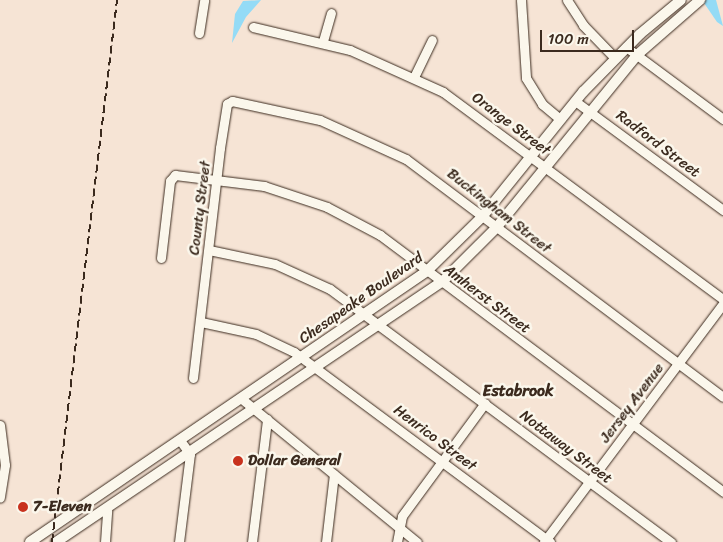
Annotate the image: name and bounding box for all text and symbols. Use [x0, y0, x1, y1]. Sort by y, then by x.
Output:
scale bar [543, 20, 637, 52]
text: 100 m [548, 26, 589, 52]
street label: Orange Street [468, 88, 554, 160]
street label: Radford Street [613, 107, 703, 181]
street label: County Street [185, 160, 215, 256]
street label: Buckingham Street [443, 165, 555, 257]
street label: Chesapeake Boulevard [296, 249, 426, 347]
street label: Amherst Street [440, 261, 534, 337]
street label: Jersey Avenue [596, 360, 668, 446]
district label: Estabrook [483, 381, 553, 401]
street label: Henrico Street [390, 401, 480, 475]
street label: Nottaway Street [516, 406, 616, 488]
place label: Dollar General [248, 452, 342, 470]
marker: Dollar General [232, 455, 244, 467]
place label: 7-Eleven [33, 498, 92, 516]
marker: 7-Eleven [17, 501, 29, 513]

